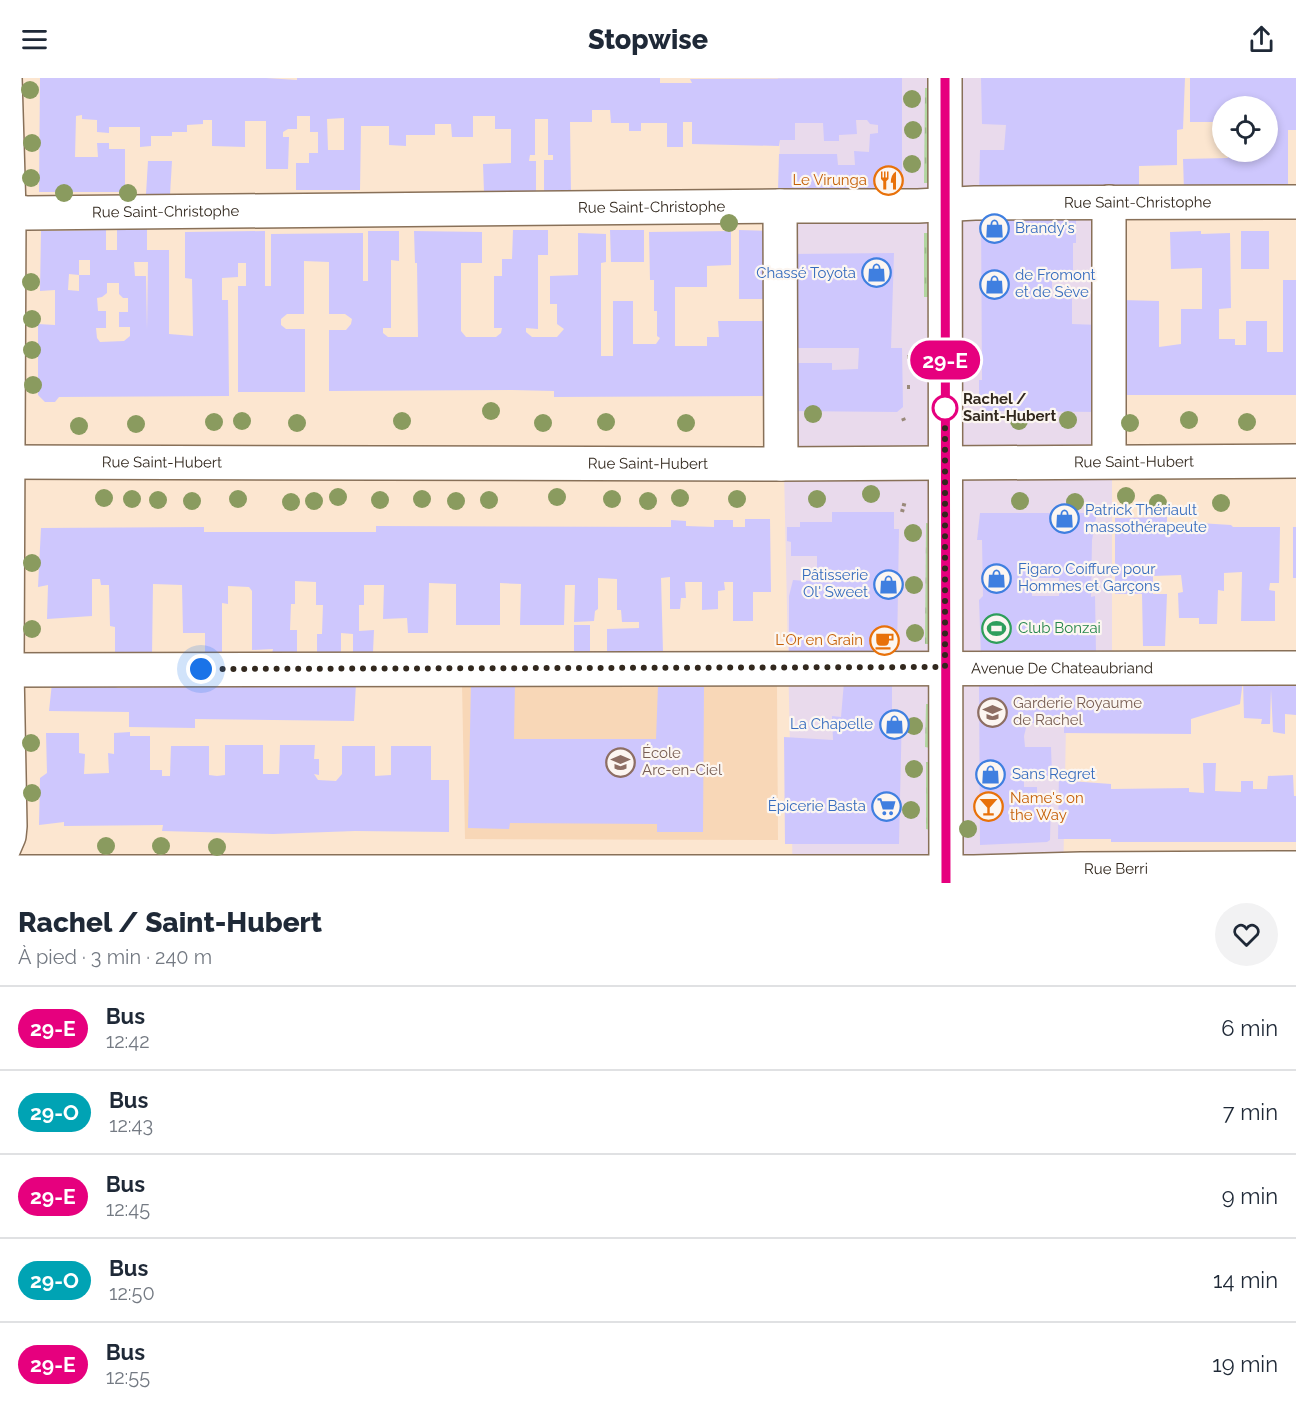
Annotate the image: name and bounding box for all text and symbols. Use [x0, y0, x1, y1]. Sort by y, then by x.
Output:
icon: menu [18, 23, 51, 56]
icon: share [1245, 23, 1278, 56]
text: Stopwise [588, 24, 708, 55]
map controls [1212, 96, 1278, 162]
button: locate [1212, 96, 1278, 162]
restaurant icon: Le Virunga [872, 164, 904, 196]
place label: Le Virunga [792, 171, 867, 189]
street label: Rue Saint-Christophe [1064, 193, 1211, 212]
street label: Rue Saint-Christophe [578, 198, 726, 217]
street label: Rue Saint-Christophe [92, 202, 240, 221]
shop icon: Brandy's [978, 212, 1010, 244]
place label: Brandy's [1015, 219, 1075, 237]
shop icon: Chassé Toyota [861, 257, 893, 289]
place label: Chassé Toyota [756, 264, 856, 282]
place label: de Fromont et de Sève [1015, 266, 1096, 301]
shop icon: de Fromont et de Sève [978, 268, 1010, 300]
line badge: 29-E [903, 340, 987, 380]
text: 29-E [922, 348, 968, 373]
place label: Rachel / Saint-Hubert [963, 390, 1056, 425]
marker: Rachel / Saint-Hubert [932, 395, 958, 421]
street label: Rue Saint-Hubert [102, 453, 222, 472]
street label: Rue Saint-Hubert [1074, 453, 1194, 471]
street label: Rue Saint-Hubert [588, 455, 708, 473]
place label: Patrick Thériault massothérapeute [1085, 501, 1207, 536]
shop icon: Patrick Thériault massothérapeute [1048, 503, 1080, 535]
place label: Figaro Coiffure pour Hommes et Garçons [1018, 560, 1160, 595]
shop icon: Figaro Coiffure pour Hommes et Garçons [981, 562, 1013, 594]
place label: Pâtisserie Ol' Sweet [802, 566, 868, 601]
shop icon: Pâtisserie Ol' Sweet [873, 568, 905, 600]
sports icon: Club Bonzai [981, 612, 1013, 644]
place label: Club Bonzai [1018, 619, 1101, 637]
cafe icon: L'Or en Grain [868, 624, 900, 656]
place label: L'Or en Grain [775, 631, 863, 649]
your location [186, 654, 216, 684]
street label: Avenue De Chateaubriand [971, 659, 1153, 678]
place label: Garderie Royaume de Rachel [1013, 694, 1142, 729]
school or university icon: Garderie Royaume de Rachel [976, 696, 1008, 728]
shop icon: La Chapelle [878, 708, 910, 740]
place label: La Chapelle [790, 715, 873, 733]
place label: École Arc-en-Ciel [642, 744, 723, 779]
school or university icon: École Arc-en-Ciel [605, 746, 637, 778]
shop icon: Sans Regret [975, 758, 1007, 790]
place label: Sans Regret [1012, 765, 1096, 783]
place label: Name's on the Way [1010, 789, 1084, 824]
supermarket icon: Épicerie Basta [871, 790, 903, 822]
bar icon: Name's on the Way [973, 791, 1005, 823]
place label: Épicerie Basta [768, 797, 866, 815]
street label: Rue Berri [1084, 860, 1148, 878]
button: heart [1215, 903, 1278, 966]
text: Rachel / Saint-Hubert [18, 906, 322, 939]
text: À pied · 3 min · 240 m [18, 945, 212, 969]
text: Bus [106, 1003, 145, 1029]
text: 6 min [1221, 1015, 1278, 1041]
text: 29-E [30, 1016, 76, 1041]
text: 12:42 [106, 1029, 150, 1053]
text: Bus [109, 1087, 148, 1113]
text: 7 min [1223, 1099, 1278, 1125]
text: 29-O [30, 1100, 79, 1125]
text: 12:43 [109, 1113, 153, 1137]
text: Bus [106, 1171, 145, 1197]
text: 9 min [1222, 1183, 1278, 1209]
text: 29-E [30, 1184, 76, 1209]
text: 12:45 [106, 1197, 150, 1221]
text: Bus [109, 1255, 148, 1281]
text: 14 min [1213, 1267, 1278, 1293]
text: 29-O [30, 1268, 79, 1293]
text: 12:50 [109, 1281, 155, 1305]
text: Bus [106, 1339, 145, 1365]
text: 19 min [1212, 1351, 1278, 1377]
text: 29-E [30, 1352, 76, 1377]
text: 12:55 [106, 1365, 150, 1389]

